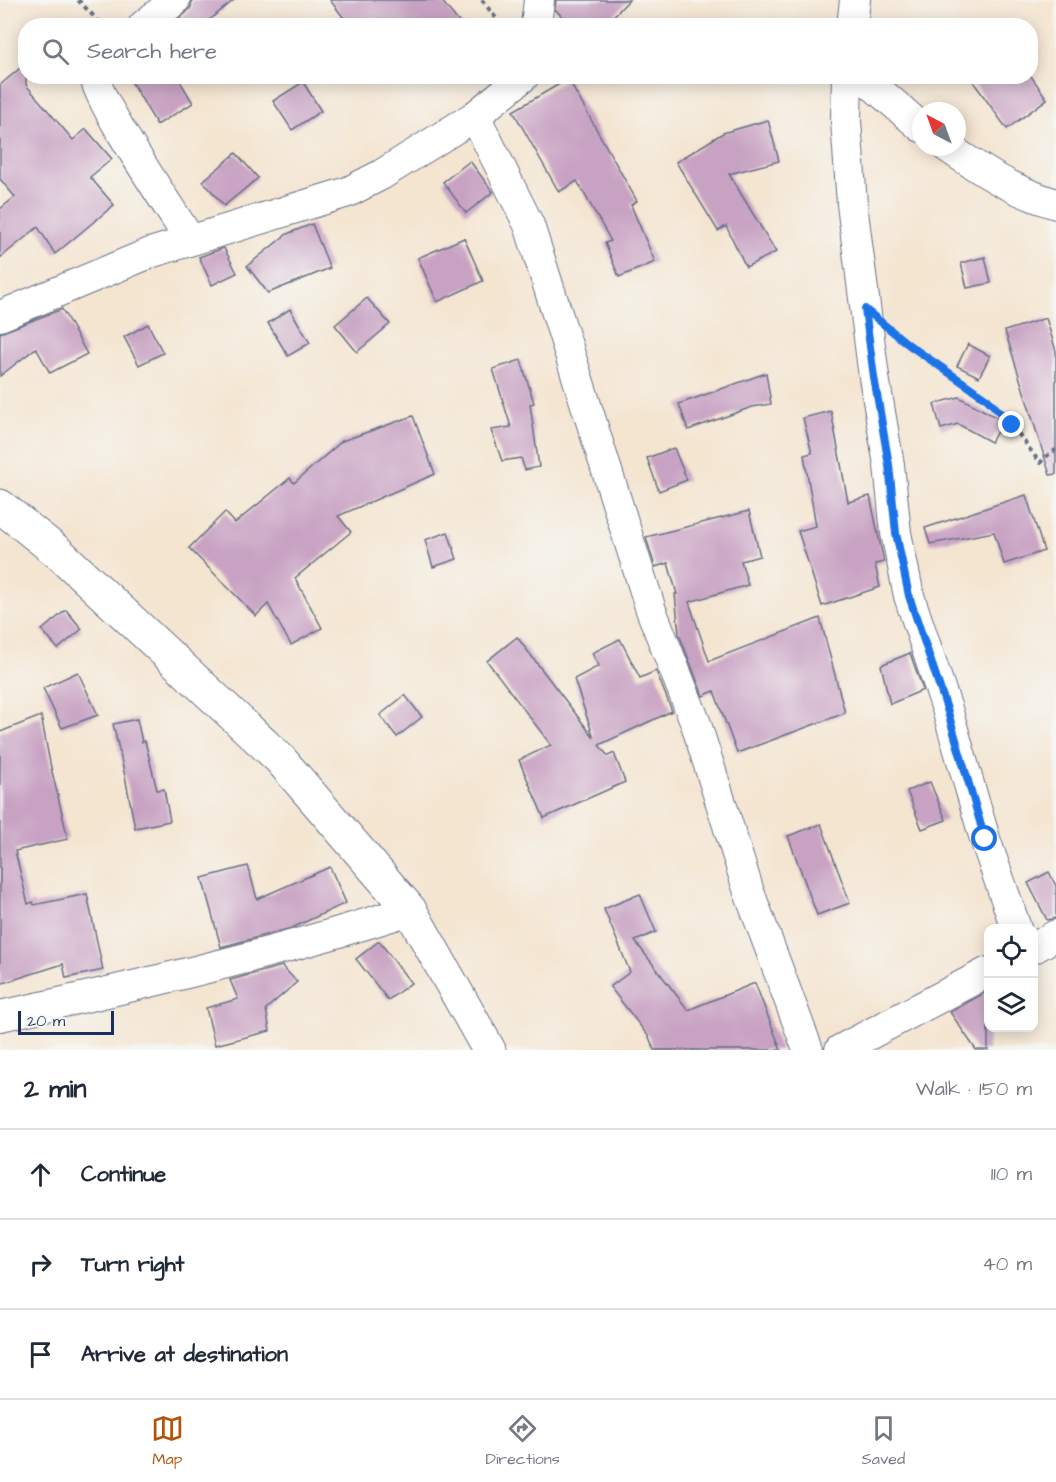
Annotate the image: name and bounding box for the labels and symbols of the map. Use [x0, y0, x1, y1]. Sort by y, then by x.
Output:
north arrow [912, 102, 966, 156]
route end [998, 411, 1024, 437]
route start [971, 825, 997, 851]
scale bar [18, 1008, 114, 1036]

